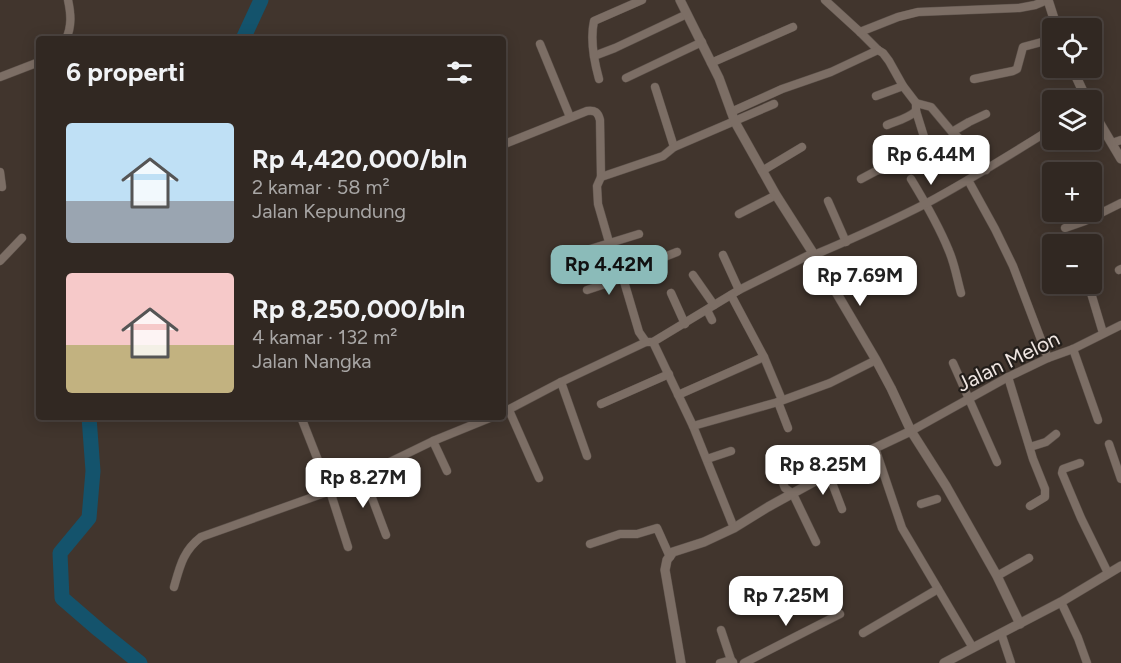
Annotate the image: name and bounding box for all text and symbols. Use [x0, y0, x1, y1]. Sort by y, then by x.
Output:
map controls [1042, 18, 1102, 294]
button: locate [1042, 18, 1102, 78]
text: 6 properti [66, 56, 185, 88]
icon: filters [443, 56, 476, 89]
button: layers [1042, 90, 1102, 150]
pin: Rp 6.44M [869, 135, 993, 186]
text: Rp 6.44M [887, 142, 975, 166]
text: Rp 4,420,000/bln [252, 143, 467, 175]
icon: home [114, 147, 186, 219]
button: + [1042, 162, 1102, 222]
text: 2 kamar · 58 m² [252, 175, 390, 199]
text: Jalan Kepundung [252, 199, 406, 223]
button: − [1042, 234, 1102, 294]
pin: Rp 4.42M [547, 245, 671, 296]
text: Rp 4.42M [565, 252, 653, 276]
pin: Rp 7.69M [798, 256, 922, 307]
text: Rp 7.69M [817, 263, 903, 287]
text: Rp 8,250,000/bln [252, 293, 465, 325]
icon: home [114, 297, 186, 369]
text: 4 kamar · 132 m² [252, 325, 397, 349]
street label: Jalan Melon [952, 325, 1064, 397]
text: Jalan Nangka [252, 349, 371, 373]
pin: Rp 8.25M [761, 445, 885, 496]
text: Rp 8.25M [779, 452, 867, 476]
pin: Rp 8.27M [301, 458, 425, 509]
text: Rp 8.27M [320, 465, 406, 489]
pin: Rp 7.25M [724, 576, 848, 627]
text: Rp 7.25M [743, 583, 829, 607]

